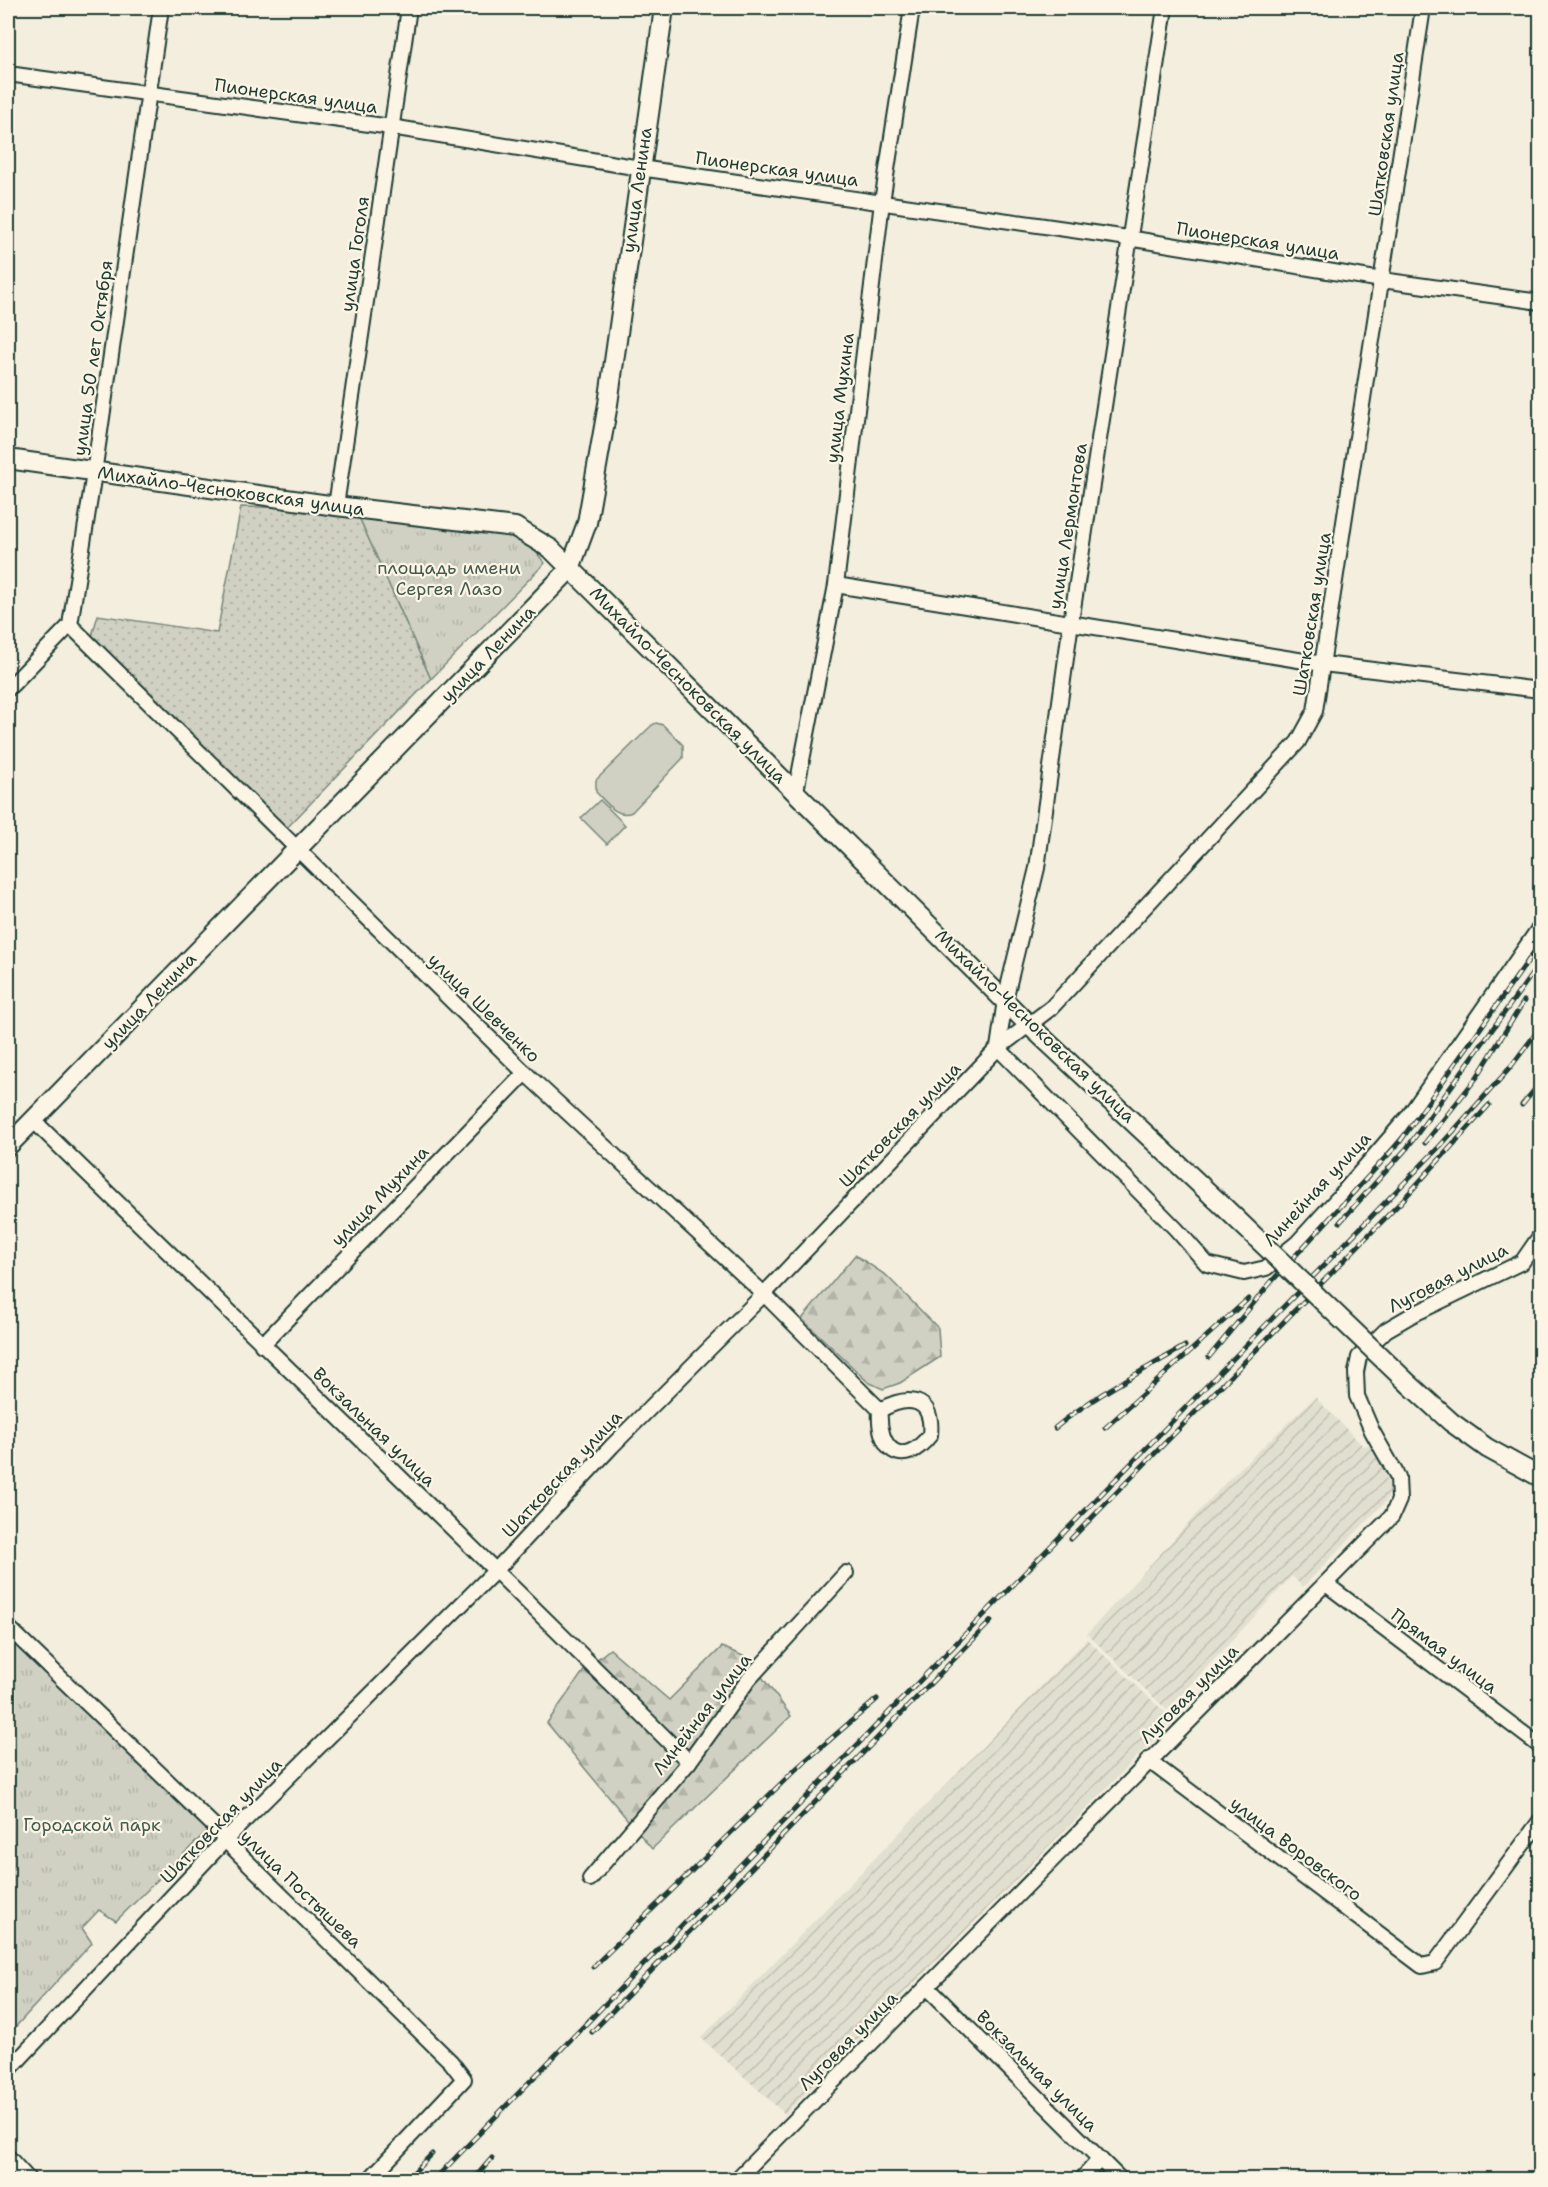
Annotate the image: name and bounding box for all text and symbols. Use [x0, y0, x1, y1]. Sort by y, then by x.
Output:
street label: Шатковская улица [1363, 50, 1409, 218]
street label: Пионерская улица [213, 73, 379, 119]
street label: улица Ленина [616, 126, 658, 254]
street label: Пионерская улица [694, 146, 860, 192]
street label: улица Гоголя [335, 195, 375, 313]
street label: Пионерская улица [1175, 216, 1341, 266]
street label: улица 50 лет Октября [67, 259, 119, 457]
street label: улица Мухина [820, 331, 860, 465]
street label: улица Лермонтова [1043, 441, 1093, 611]
street label: Михайло-Чесноковская улица [96, 460, 366, 522]
street label: Шатковская улица [1287, 530, 1337, 698]
park label: площадь имени Сергея Лазо [377, 556, 521, 601]
street label: Михайло-Чесноковская улица [584, 581, 792, 789]
street label: улица Ленина [435, 600, 541, 708]
street label: Михайло-Чесноковская улица [930, 924, 1140, 1128]
street label: улица Ленина [96, 947, 202, 1055]
street label: улица Шевченко [423, 948, 545, 1068]
street label: Шатковская улица [834, 1057, 966, 1193]
street label: Линейная улица [1258, 1127, 1376, 1251]
street label: улица Мухина [326, 1140, 434, 1252]
street label: Луговая улица [1384, 1238, 1512, 1318]
street label: Вокзальная улица [307, 1362, 441, 1492]
street label: Шатковская улица [497, 1405, 627, 1543]
street label: Прямая улица [1386, 1603, 1502, 1699]
street label: Луговая улица [1134, 1639, 1244, 1749]
street label: Линейная улица [647, 1648, 757, 1780]
street label: Шатковская улица [155, 1753, 287, 1889]
street label: улица Воровского [1225, 1791, 1367, 1907]
park label: Городской парк [23, 1813, 161, 1837]
street label: улица Постышева [235, 1825, 367, 1953]
street label: Луговая улица [793, 1986, 903, 2096]
street label: Вокзальная улица [971, 2005, 1103, 2137]

